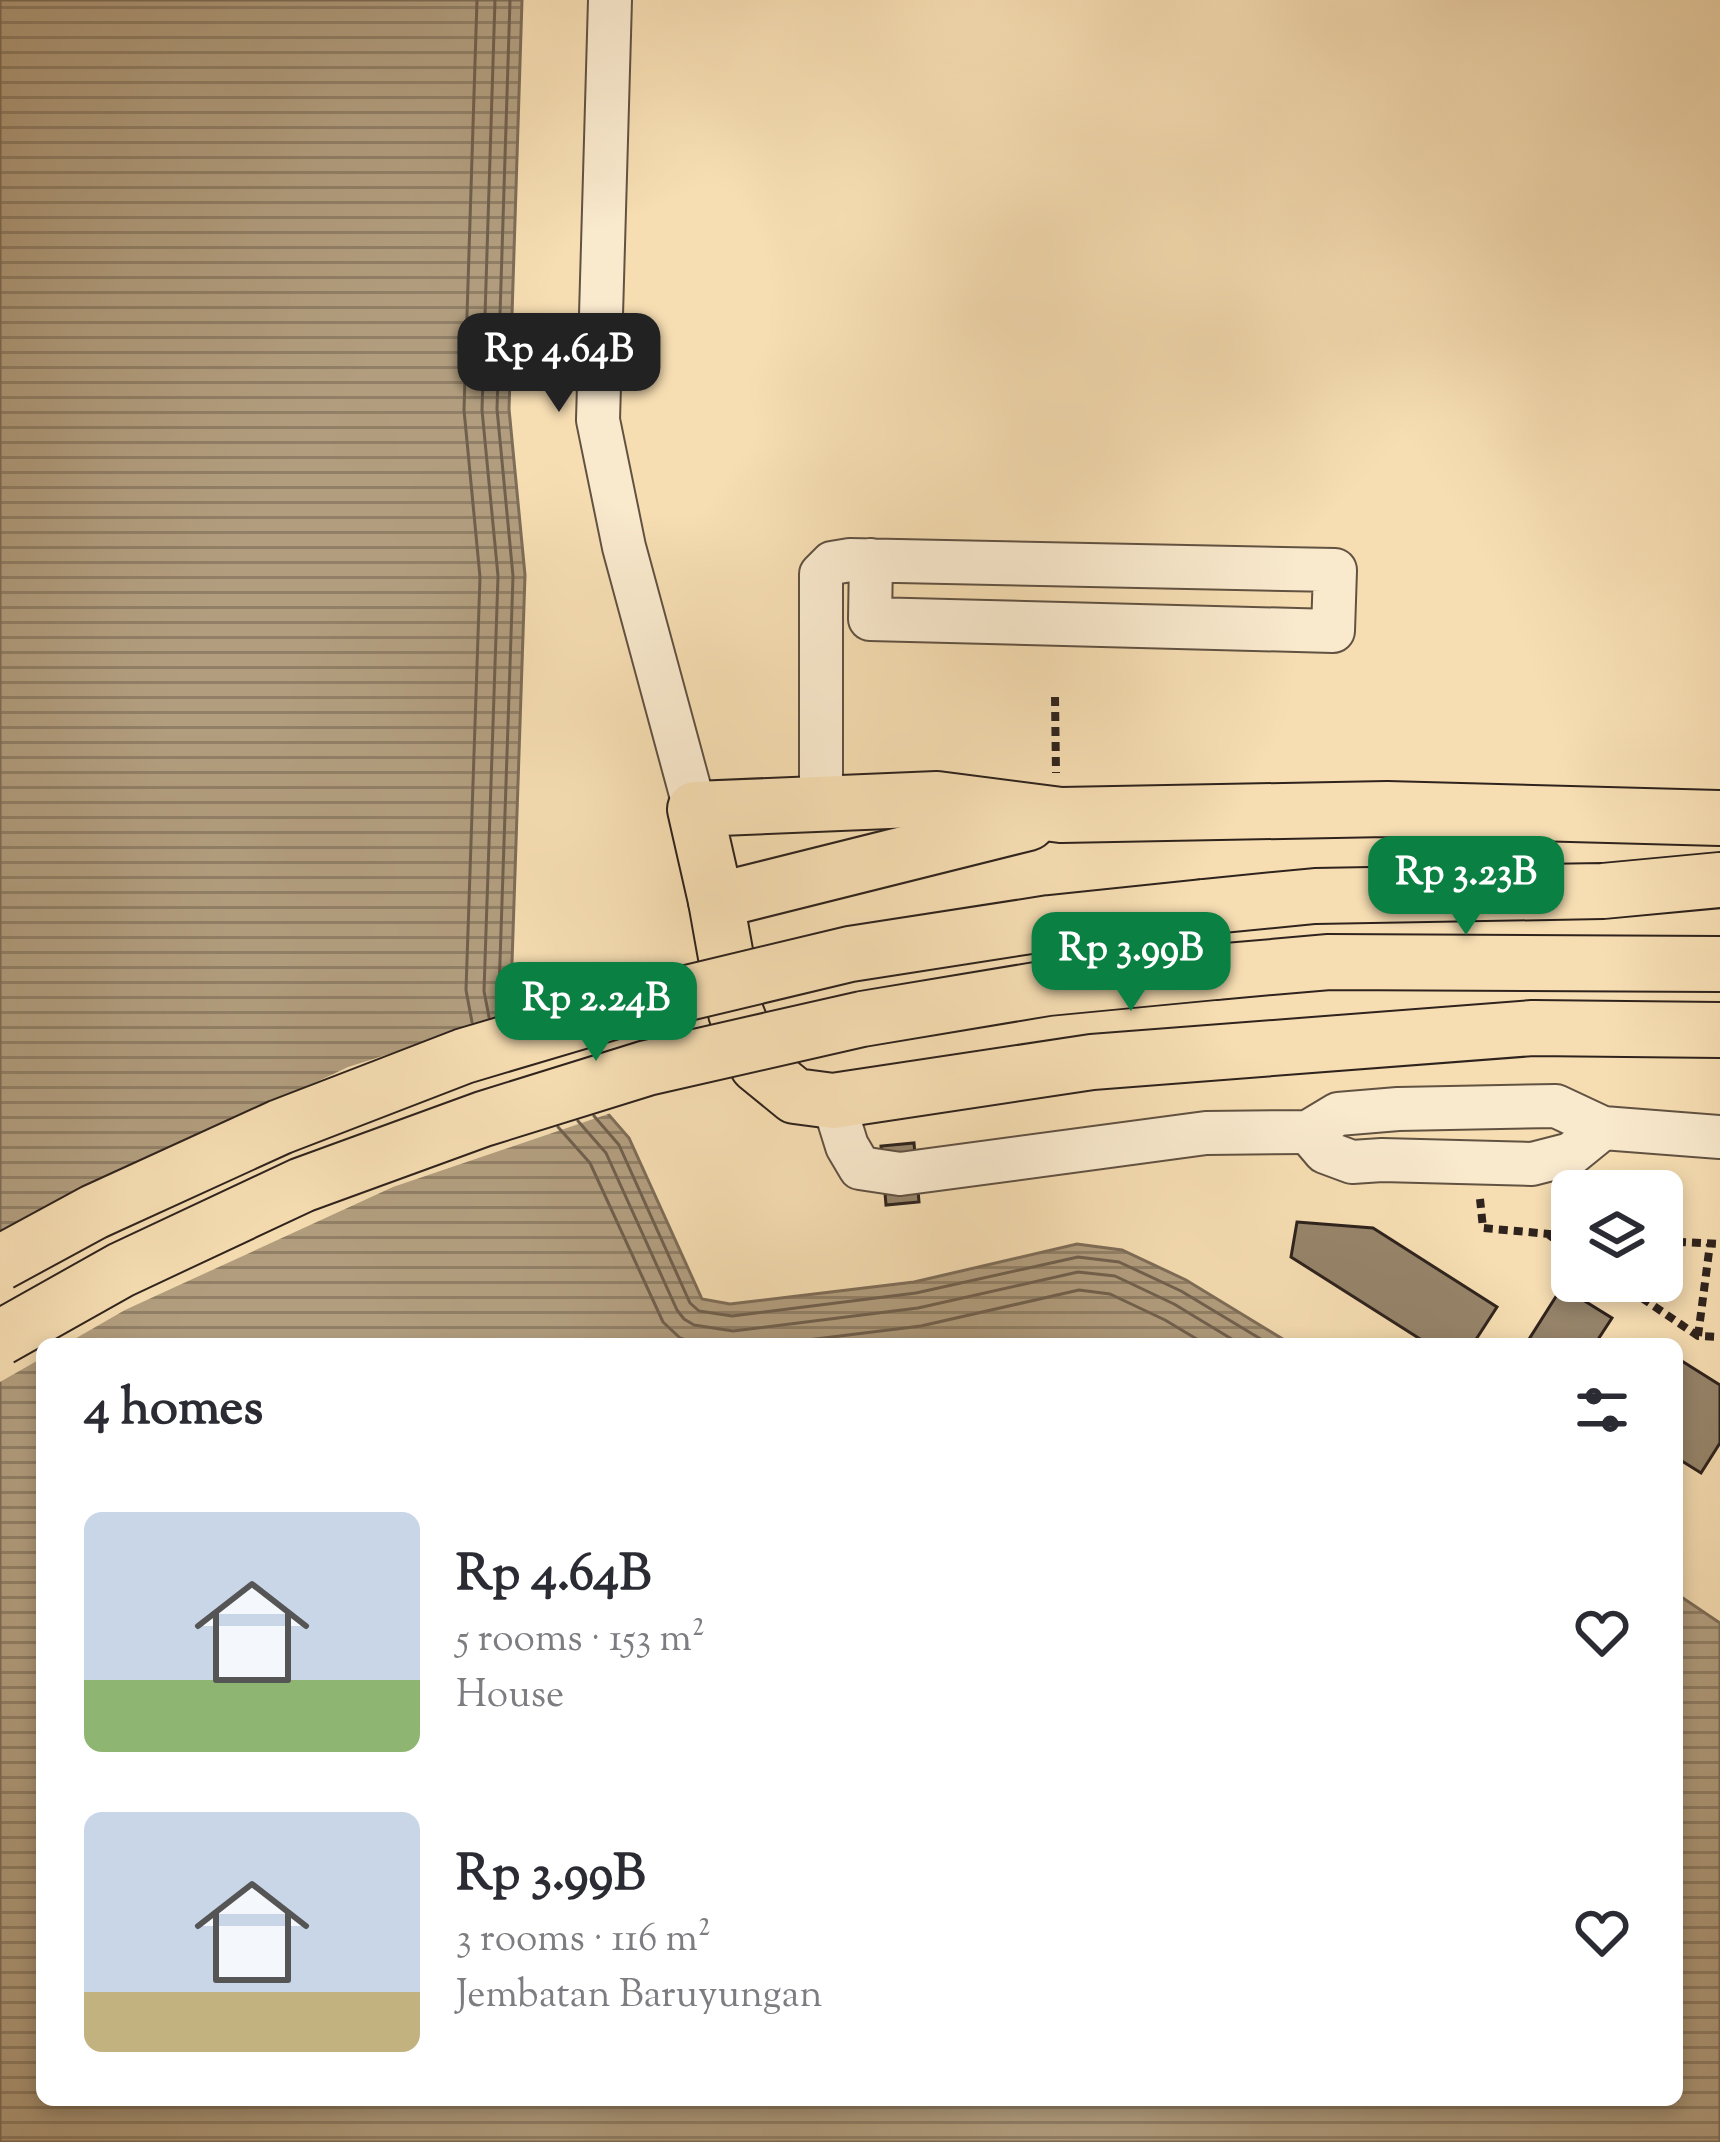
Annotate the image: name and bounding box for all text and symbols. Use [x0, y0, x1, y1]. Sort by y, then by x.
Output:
pin: Rp 4.64B [435, 313, 683, 415]
text: Rp 4.64B [484, 324, 634, 380]
pin: Rp 3.23B [1342, 836, 1590, 938]
text: Rp 3.23B [1395, 847, 1537, 903]
pin: Rp 3.99B [1007, 912, 1255, 1014]
text: Rp 3.99B [1059, 923, 1203, 979]
pin: Rp 2.24B [472, 962, 720, 1064]
text: Rp 2.24B [522, 973, 670, 1029]
map controls [1551, 1170, 1683, 1302]
button: layers [1551, 1170, 1683, 1302]
text: 4 homes [84, 1374, 263, 1447]
icon: filters [1569, 1377, 1635, 1443]
text: Rp 4.64B [456, 1540, 651, 1613]
icon: home [180, 1560, 324, 1704]
icon: heart [1569, 1599, 1635, 1665]
text: 5 rooms · 153 m² [456, 1613, 705, 1669]
text: House [456, 1669, 564, 1725]
text: Rp 3.99B [456, 1840, 645, 1913]
icon: home [180, 1860, 324, 2004]
icon: heart [1569, 1899, 1635, 1965]
text: 3 rooms · 116 m² [456, 1913, 711, 1969]
text: Jembatan Baruyungan [456, 1969, 823, 2025]

